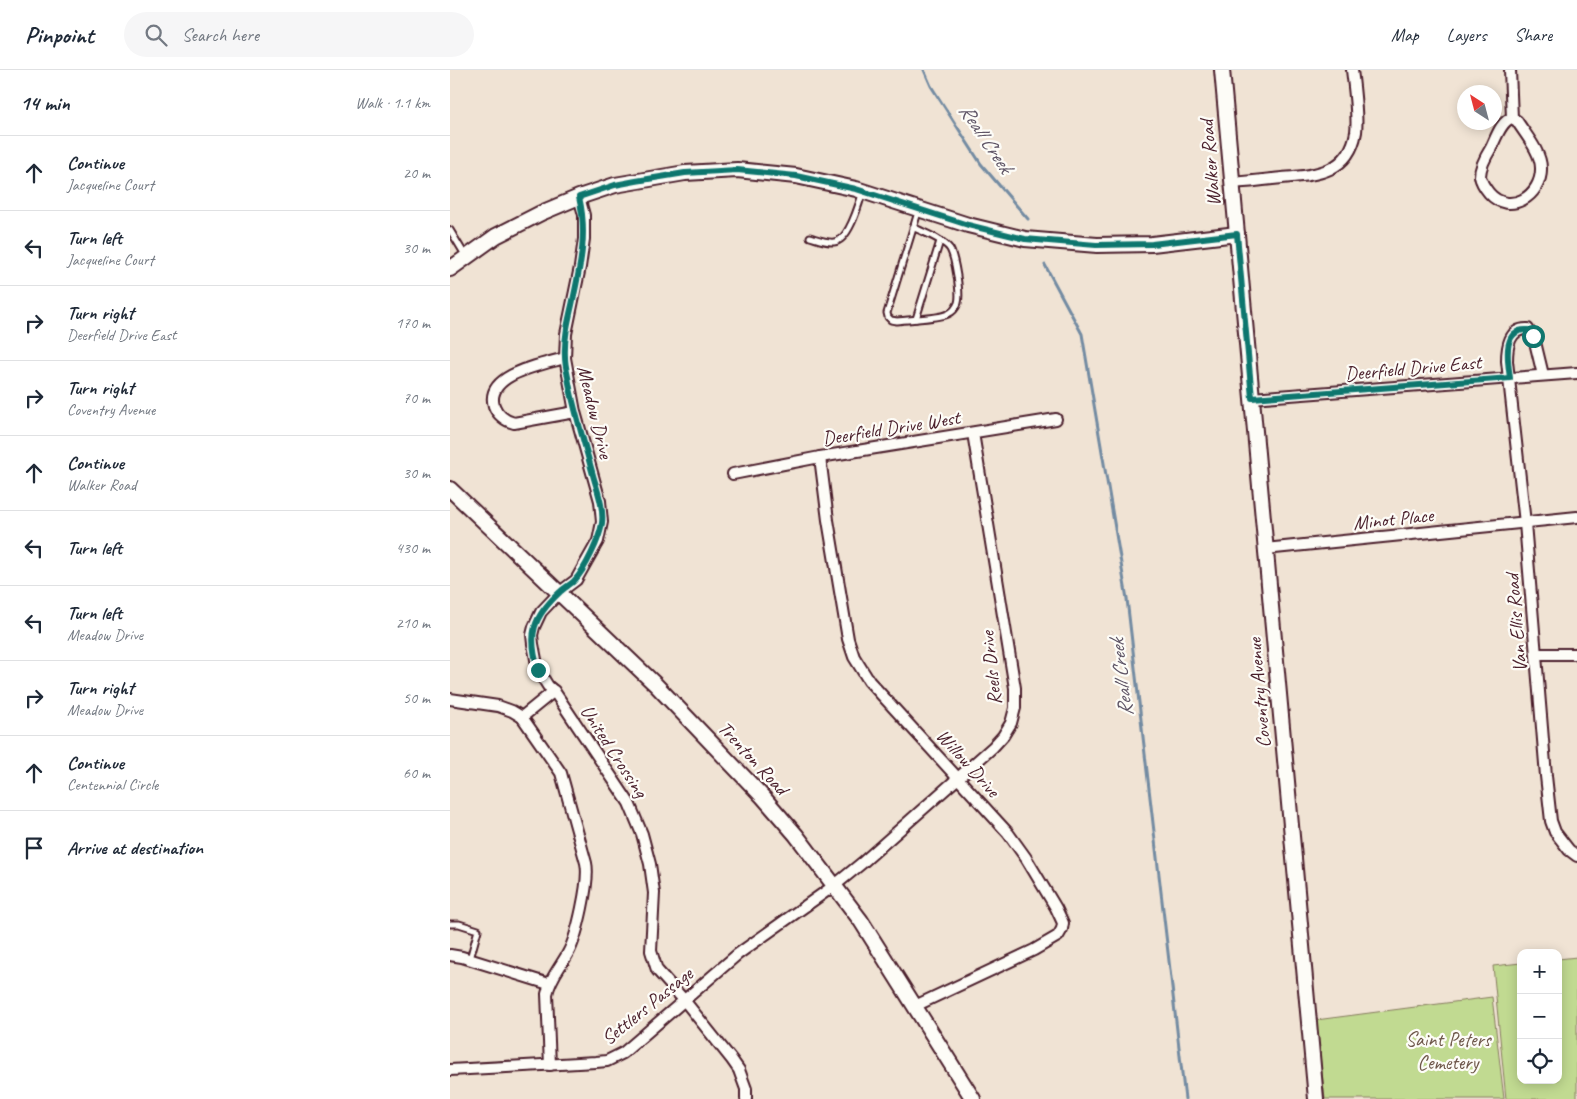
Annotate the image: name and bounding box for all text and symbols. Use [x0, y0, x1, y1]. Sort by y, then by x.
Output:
search box [124, 12, 474, 57]
text: Pinpoint [25, 20, 94, 50]
icon: search [142, 21, 170, 49]
text: Search here [182, 23, 259, 47]
text: Map [1391, 24, 1419, 46]
text: Layers [1447, 24, 1486, 46]
text: Share [1514, 24, 1552, 46]
north arrow [1457, 85, 1502, 130]
text: 14 min [20, 90, 70, 116]
text: Walk · 1.1 km [355, 93, 430, 113]
water label: Reall Creek [954, 99, 1020, 180]
street label: Walker Road [1194, 116, 1226, 207]
text: Continue [67, 151, 124, 175]
icon: ahead [20, 159, 48, 187]
text: 20 m [403, 163, 430, 183]
text: Jacqueline Court [67, 175, 154, 195]
text: Turn left [67, 226, 122, 250]
icon: left [20, 234, 48, 262]
text: 30 m [403, 238, 430, 258]
text: Jacqueline Court [67, 250, 154, 270]
text: Turn right [67, 301, 134, 325]
icon: right [20, 309, 48, 337]
text: 170 m [396, 313, 430, 333]
text: Deerfield Drive East [67, 325, 176, 345]
route start [1522, 325, 1545, 348]
street label: Deerfield Drive East [1344, 349, 1485, 386]
street label: Meadow Drive [571, 363, 619, 462]
text: Turn right [67, 376, 134, 400]
icon: right [20, 384, 48, 412]
text: 70 m [403, 388, 430, 408]
text: Coventry Avenue [67, 400, 155, 420]
street label: Deerfield Drive West [820, 404, 964, 451]
text: Continue [67, 451, 124, 475]
icon: ahead [20, 459, 48, 487]
text: 30 m [403, 463, 430, 483]
text: Walker Road [67, 475, 136, 495]
street label: Minot Place [1352, 502, 1436, 536]
icon: left [20, 534, 48, 562]
text: Turn left [67, 536, 122, 560]
text: 430 m [396, 538, 430, 558]
street label: Van Ellis Road [1499, 570, 1533, 673]
text: Turn left [67, 601, 122, 625]
icon: left [20, 609, 48, 637]
text: 210 m [396, 613, 430, 633]
text: Meadow Drive [67, 625, 143, 645]
street label: Reels Drive [975, 628, 1007, 706]
water label: Reall Creek [1103, 635, 1139, 718]
street label: Coventry Avenue [1242, 635, 1276, 749]
route end [527, 659, 550, 682]
text: Turn right [67, 676, 134, 700]
icon: right [20, 684, 48, 712]
text: 50 m [403, 688, 430, 708]
text: Meadow Drive [67, 700, 143, 720]
street label: United Crossing [575, 700, 654, 804]
street label: Trenton Road [712, 716, 796, 802]
street label: Willow Drive [931, 724, 1006, 804]
text: Continue [67, 751, 124, 775]
icon: ahead [20, 759, 48, 787]
text: 60 m [403, 763, 430, 783]
text: Centennial Circle [67, 775, 158, 795]
icon: arrive [20, 834, 48, 862]
text: Arrive at destination [67, 836, 203, 860]
map controls [1517, 949, 1562, 1084]
button: + [1517, 949, 1562, 994]
street label: Settlers Passage [596, 961, 699, 1050]
button: − [1517, 994, 1562, 1039]
park label: Saint Peters Cemetery [1405, 1027, 1493, 1075]
button: locate [1517, 1039, 1562, 1084]

